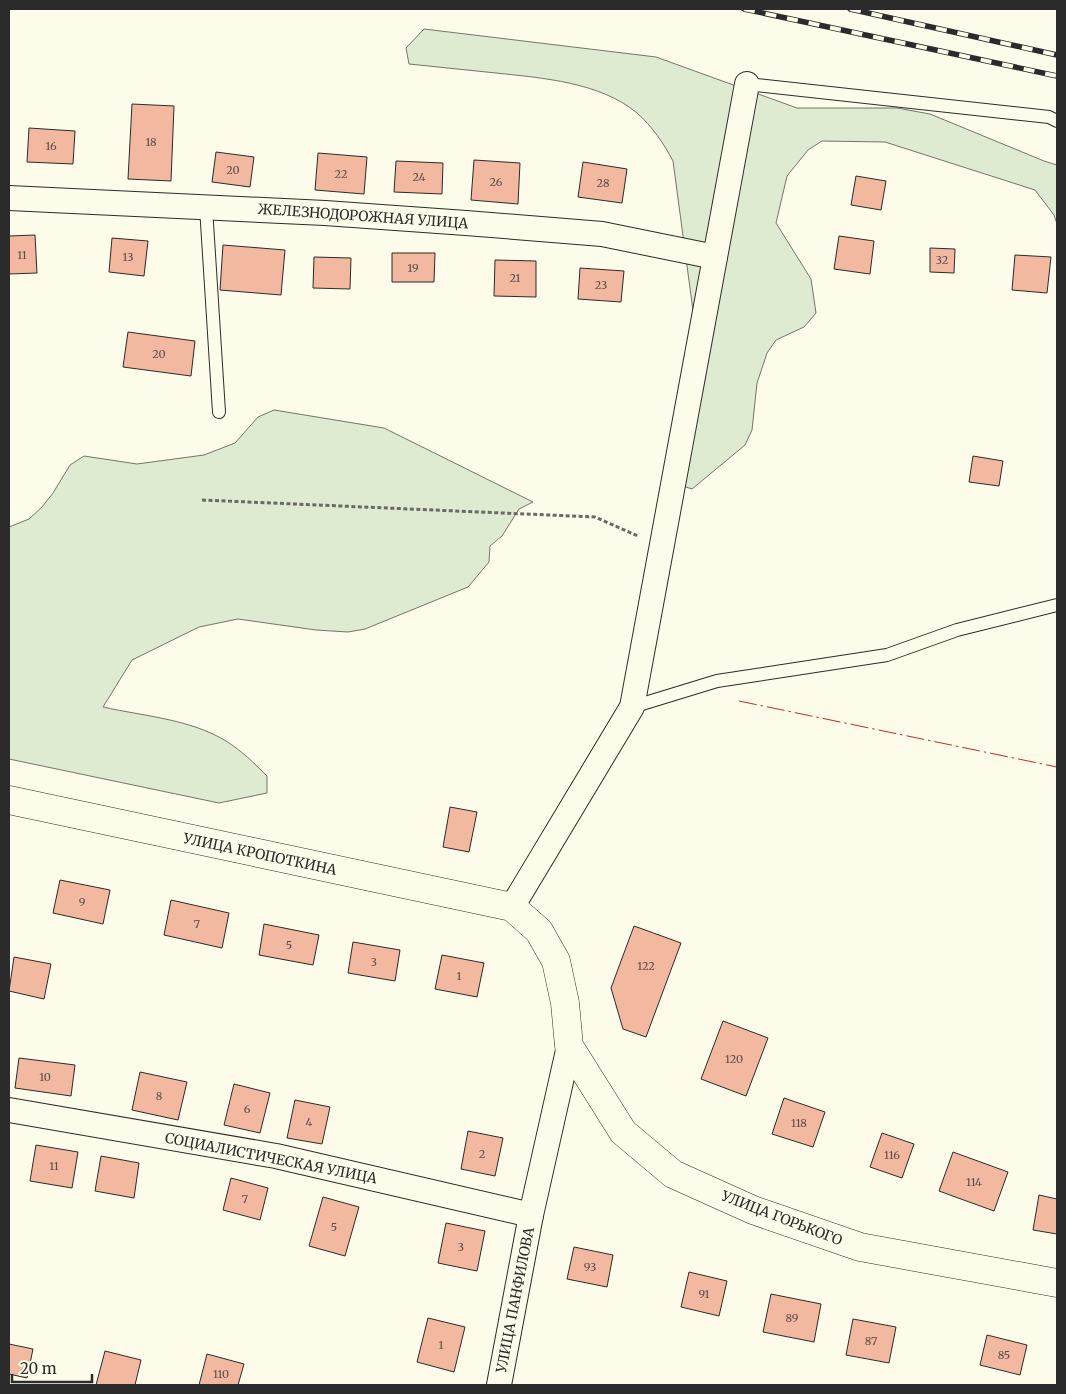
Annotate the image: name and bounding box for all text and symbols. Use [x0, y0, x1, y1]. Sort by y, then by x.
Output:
house number: 18 [145, 135, 157, 149]
house number: 16 [45, 139, 57, 153]
house number: 20 [226, 163, 240, 177]
house number: 22 [335, 167, 347, 181]
house number: 24 [413, 170, 426, 184]
house number: 26 [490, 175, 503, 189]
house number: 28 [597, 176, 610, 190]
street label: ЖЕЛЕЗНОДОРОЖНАЯ УЛИЦА [257, 200, 469, 232]
house number: 11 [17, 248, 27, 262]
house number: 13 [123, 250, 133, 264]
house number: 32 [936, 253, 948, 267]
house number: 19 [407, 261, 419, 275]
house number: 21 [509, 271, 521, 285]
house number: 23 [595, 278, 607, 292]
house number: 20 [152, 347, 166, 361]
street label: УЛИЦА КРОПОТКИНА [181, 829, 338, 879]
house number: 9 [79, 895, 86, 909]
house number: 7 [194, 917, 200, 931]
house number: 5 [286, 938, 292, 952]
house number: 3 [371, 955, 377, 969]
house number: 122 [637, 959, 655, 973]
house number: 1 [457, 969, 462, 983]
house number: 120 [725, 1052, 743, 1066]
house number: 10 [39, 1070, 51, 1084]
house number: 8 [156, 1089, 163, 1103]
house number: 6 [244, 1102, 251, 1116]
house number: 4 [306, 1115, 313, 1129]
house number: 118 [791, 1116, 807, 1130]
street label: СОЦИАЛИСТИЧЕСКАЯ УЛИЦА [163, 1129, 379, 1187]
house number: 2 [479, 1147, 485, 1161]
house number: 116 [884, 1148, 900, 1162]
house number: 11 [49, 1159, 59, 1173]
house number: 114 [966, 1175, 982, 1189]
street label: УЛИЦА ГОРЬКОГО [718, 1186, 845, 1249]
house number: 7 [242, 1192, 248, 1206]
house number: 5 [331, 1220, 337, 1234]
street label: УЛИЦА ПАНФИЛОВА [492, 1226, 538, 1375]
house number: 3 [458, 1240, 464, 1254]
house number: 93 [584, 1260, 596, 1274]
house number: 91 [698, 1287, 710, 1301]
house number: 89 [785, 1311, 799, 1325]
house number: 87 [865, 1334, 877, 1348]
house number: 1 [439, 1338, 444, 1352]
house number: 85 [998, 1348, 1010, 1362]
scale bar [12, 1352, 92, 1384]
text: 20 m [20, 1359, 57, 1378]
house number: 110 [213, 1367, 229, 1381]

